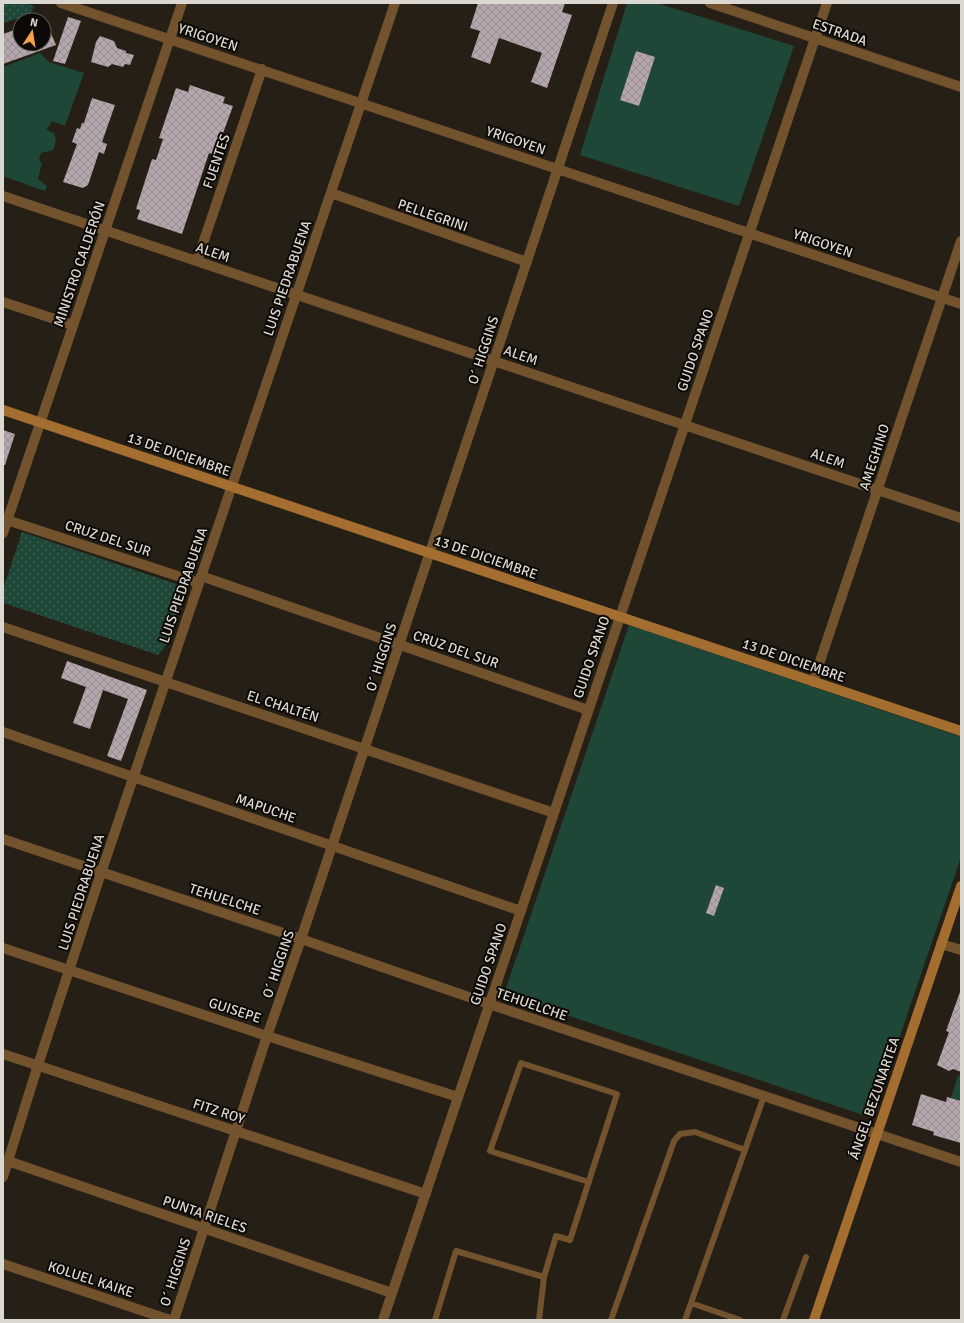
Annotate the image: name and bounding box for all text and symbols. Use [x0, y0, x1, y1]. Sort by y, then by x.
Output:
north arrow [12, 12, 52, 52]
street label: ESTRADA [810, 15, 870, 50]
text: N [29, 16, 39, 30]
street label: YRIGOYEN [176, 20, 240, 55]
street label: YRIGOYEN [484, 122, 548, 159]
street label: FUENTES [199, 131, 234, 191]
street label: PELLEGRINI [395, 196, 470, 235]
street label: MINISTRO CALDERÓN [50, 199, 109, 329]
street label: LUIS PIEDRABUENA [260, 218, 315, 338]
street label: YRIGOYEN [791, 225, 855, 262]
street label: ALEM [194, 239, 232, 266]
street label: GUIDO SPANO [673, 307, 718, 394]
street label: O´ HIGGINS [464, 314, 503, 386]
street label: ALEM [502, 342, 540, 369]
street label: AMEGHINO [856, 422, 893, 493]
street label: 13 DE DICIEMBRE [125, 429, 233, 480]
street label: ALEM [809, 445, 847, 472]
street label: CRUZ DEL SUR [63, 517, 153, 560]
street label: LUIS PIEDRABUENA [156, 525, 211, 645]
street label: 13 DE DICIEMBRE [432, 532, 540, 583]
street label: GUIDO SPANO [569, 614, 614, 701]
street label: O´ HIGGINS [362, 621, 401, 693]
street label: CRUZ DEL SUR [411, 627, 501, 672]
street label: 13 DE DICIEMBRE [740, 635, 848, 686]
street label: EL CHALTÉN [245, 687, 321, 726]
street label: MAPUCHE [233, 790, 298, 827]
street label: LUIS PIEDRABUENA [55, 832, 108, 952]
street label: TEHUELCHE [187, 880, 263, 919]
street label: GUIDO SPANO [466, 921, 511, 1008]
street label: O´ HIGGINS [259, 928, 298, 1000]
street label: TEHUELCHE [494, 984, 570, 1025]
street label: GUISEPE [207, 994, 263, 1027]
street label: ÁNGEL BEZUNARTEA [846, 1034, 904, 1162]
street label: FITZ ROY [191, 1095, 247, 1128]
street label: PUNTA RIELES [161, 1192, 249, 1237]
street label: O´ HIGGINS [156, 1236, 195, 1308]
street label: KOLUEL KAIKE [46, 1258, 136, 1301]

